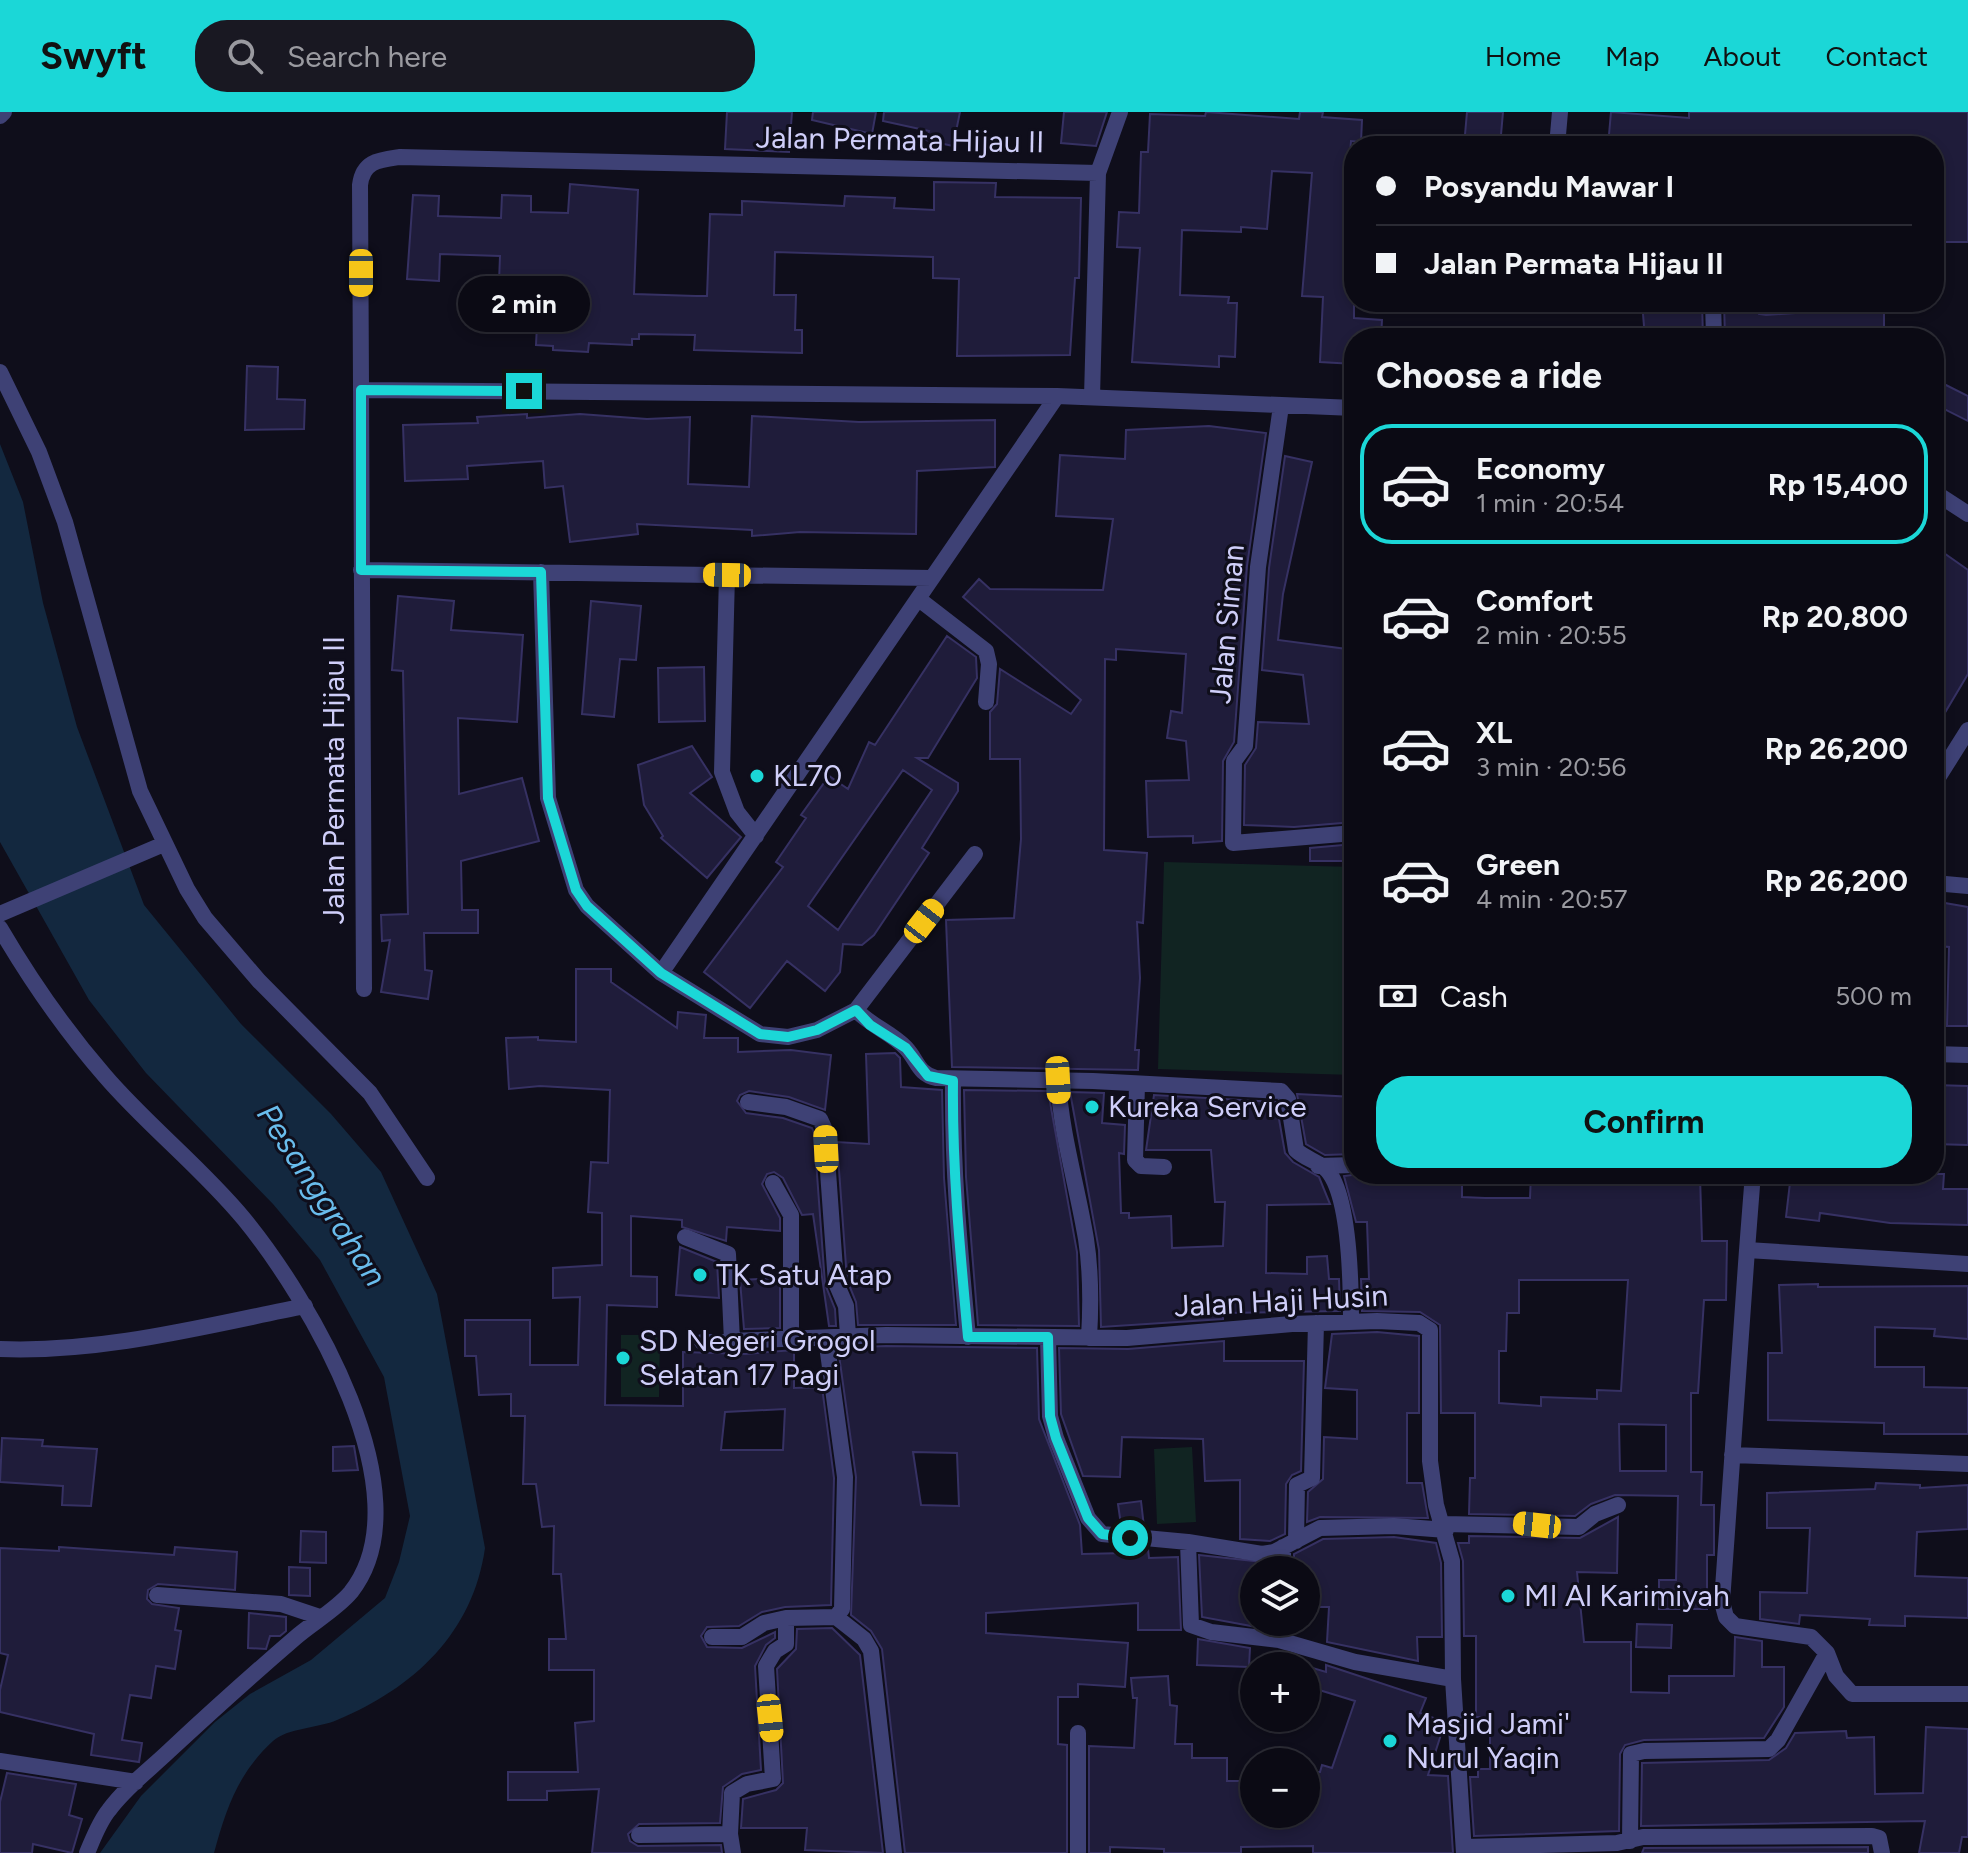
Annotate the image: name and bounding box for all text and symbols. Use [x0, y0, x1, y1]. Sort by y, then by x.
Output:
search box [195, 20, 755, 92]
text: Swyft [40, 33, 147, 79]
icon: search [223, 34, 267, 78]
text: Search here [287, 38, 447, 75]
text: Home [1485, 39, 1561, 73]
text: Map [1605, 39, 1660, 73]
text: About [1704, 39, 1781, 73]
text: Contact [1825, 39, 1928, 73]
street label: Jalan Permata Hijau II [755, 118, 1045, 161]
text: Posyandu Mawar I [1424, 168, 1674, 205]
text: Jalan Permata Hijau II [1424, 245, 1724, 282]
car [349, 249, 373, 297]
callout: 2 min [458, 275, 590, 331]
text: 2 min [491, 288, 557, 320]
text: Choose a ride [1376, 354, 1602, 397]
route end [506, 373, 542, 409]
icon: car [1380, 448, 1452, 520]
text: Economy [1476, 450, 1605, 487]
text: Rp 15,400 [1768, 466, 1908, 503]
text: 1 min · 20:54 [1476, 487, 1624, 519]
street label: Jalan Siman [1201, 543, 1252, 705]
car [703, 563, 751, 587]
icon: car [1380, 580, 1452, 652]
text: Comfort [1476, 582, 1594, 619]
text: Rp 20,800 [1762, 598, 1908, 635]
text: 2 min · 20:55 [1476, 619, 1627, 651]
street label: Jalan Permata Hijau II [315, 636, 352, 924]
icon: car [1380, 712, 1452, 784]
text: XL [1476, 714, 1512, 751]
text: Rp 26,200 [1765, 730, 1908, 767]
text: 3 min · 20:56 [1476, 751, 1626, 783]
place label: KL70 [773, 757, 842, 794]
marker: KL70 [748, 767, 766, 785]
icon: car [1380, 844, 1452, 916]
text: Green [1476, 846, 1560, 883]
text: Rp 26,200 [1765, 862, 1908, 899]
text: 4 min · 20:57 [1476, 883, 1627, 915]
car [900, 895, 948, 947]
icon: cash [1376, 974, 1420, 1018]
text: Cash [1440, 978, 1508, 1015]
text: 500 m [1835, 980, 1912, 1012]
car [1045, 1055, 1071, 1105]
button: Confirm [1376, 1076, 1912, 1168]
place label: Kureka Service [1108, 1088, 1307, 1125]
water label: Pesanggrahan [249, 1097, 395, 1293]
marker: Kureka Service [1083, 1098, 1101, 1116]
car [813, 1124, 839, 1174]
place label: TK Satu Atap [716, 1256, 892, 1293]
marker: TK Satu Atap [691, 1266, 709, 1284]
street label: Jalan Haji Husin [1173, 1276, 1389, 1325]
place label: SD Negeri Grogol Selatan 17 Pagi [639, 1322, 876, 1393]
marker: SD Negeri Grogol Selatan 17 Pagi [614, 1349, 632, 1367]
car [1512, 1511, 1562, 1539]
route start [1112, 1520, 1148, 1556]
map controls [1240, 1556, 1320, 1828]
button: layers [1240, 1556, 1320, 1636]
place label: MI Al Karimiyah [1524, 1577, 1730, 1614]
marker: MI Al Karimiyah [1499, 1587, 1517, 1605]
button: + [1240, 1652, 1320, 1732]
car [756, 1693, 784, 1743]
place label: Masjid Jami' Nurul Yaqin [1406, 1705, 1570, 1776]
marker: Masjid Jami' Nurul Yaqin [1381, 1732, 1399, 1750]
button: − [1240, 1748, 1320, 1828]

